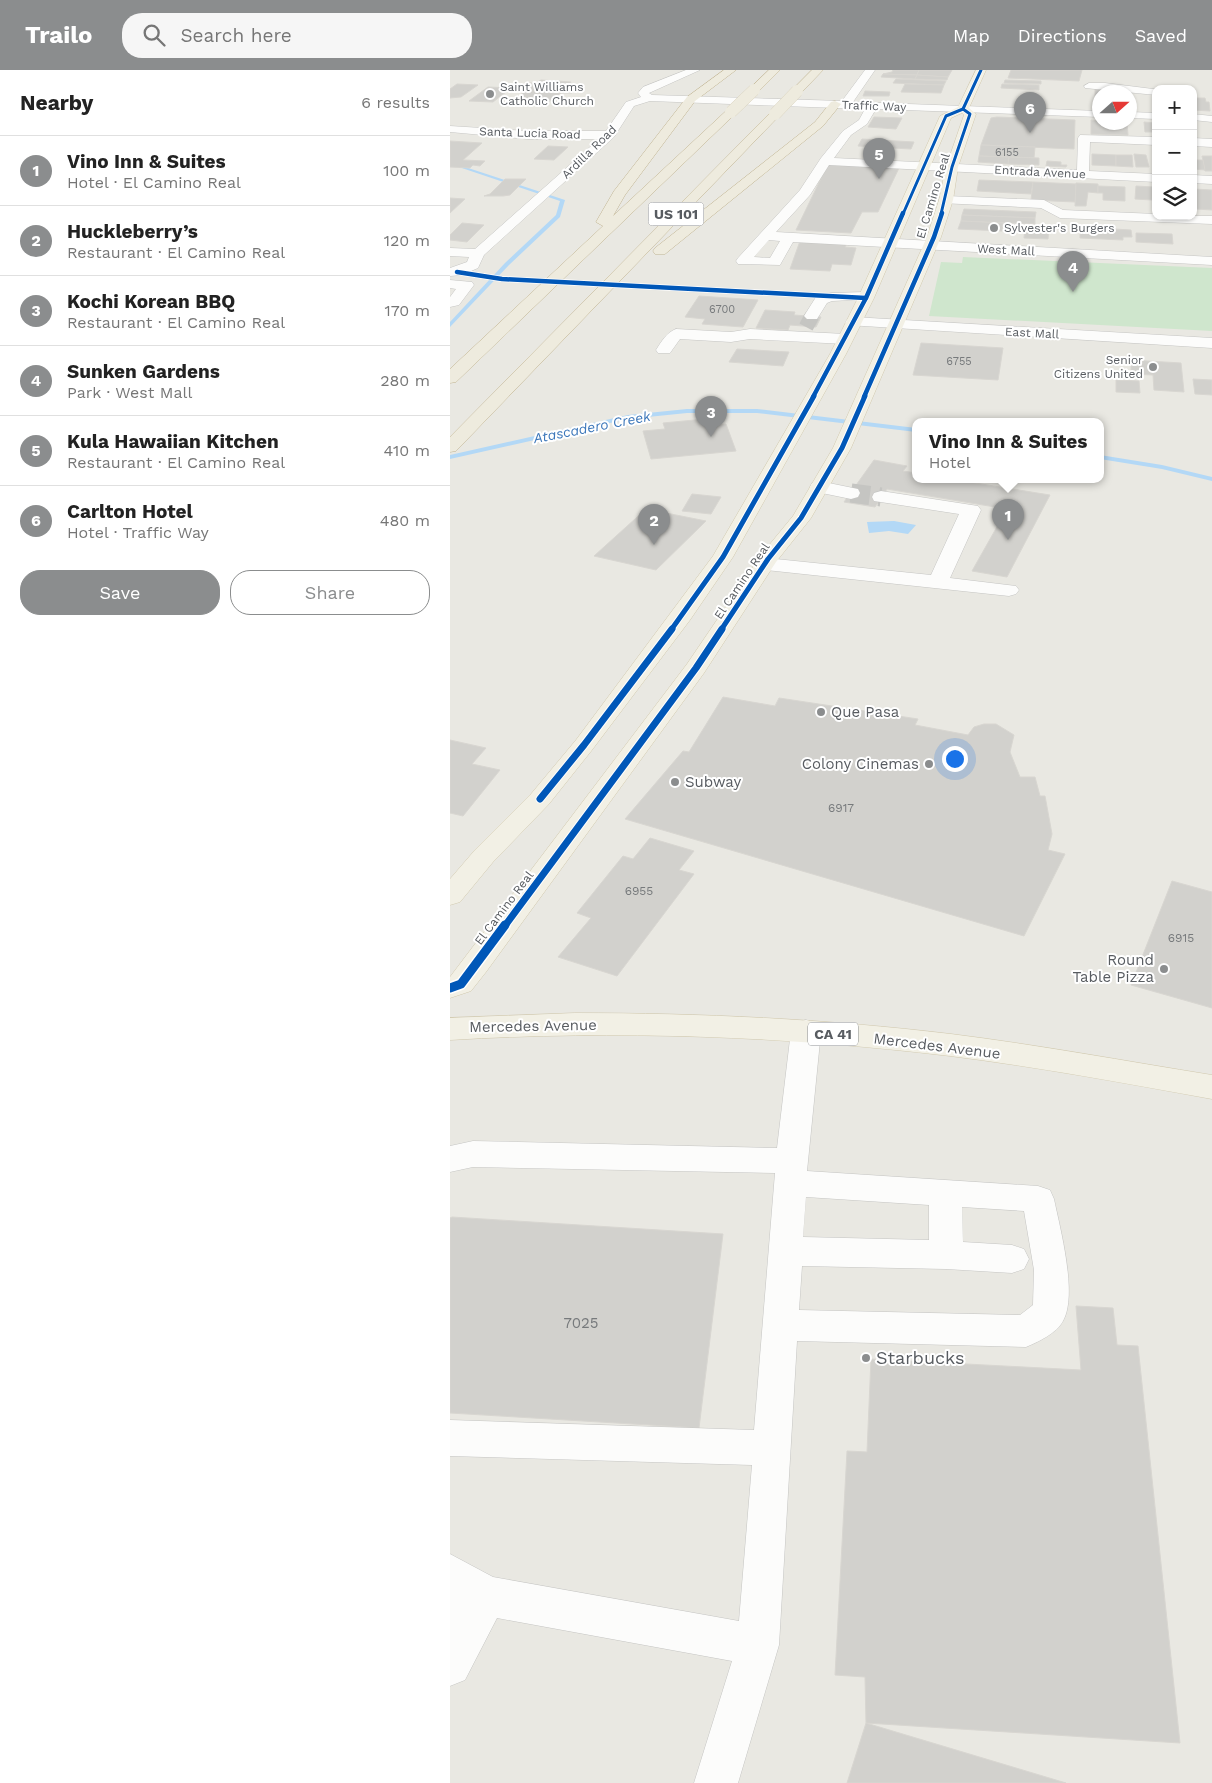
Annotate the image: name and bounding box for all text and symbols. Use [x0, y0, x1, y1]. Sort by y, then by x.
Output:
search box [122, 13, 472, 58]
text: Trailo [25, 21, 92, 49]
icon: search [140, 21, 168, 49]
text: Search here [180, 24, 292, 47]
text: Map [953, 25, 990, 46]
text: Directions [1018, 25, 1107, 46]
text: Saved [1135, 25, 1187, 46]
place label: Saint Williams Catholic Church [500, 80, 594, 108]
north arrow [1092, 85, 1137, 130]
map controls [1152, 85, 1197, 220]
button: + [1152, 85, 1197, 130]
marker: Saint Williams Catholic Church [484, 88, 496, 100]
text: Nearby [20, 90, 93, 115]
pin: 6 [1014, 92, 1046, 133]
text: 6 results [361, 93, 430, 112]
street label: Traffic Way [841, 98, 907, 114]
street label: Ardilla Road [559, 122, 619, 182]
street label: Santa Lucia Road [479, 124, 581, 142]
button: − [1152, 130, 1197, 175]
pin: 5 [863, 138, 895, 179]
house number: 6155 [995, 146, 1019, 159]
text: Vino Inn & Suites [67, 150, 226, 173]
street label: El Camino Real [913, 151, 953, 240]
text: 1 [33, 161, 39, 180]
text: 100 m [383, 161, 430, 180]
street label: Entrada Avenue [994, 163, 1086, 181]
text: Hotel · El Camino Real [67, 173, 241, 192]
button: layers [1152, 175, 1197, 220]
road number: US 101 [648, 202, 704, 226]
text: Huckleberry’s [67, 220, 198, 243]
place label: Sylvester's Burgers [1004, 221, 1115, 235]
marker: Sylvester's Burgers [988, 222, 1000, 234]
text: 2 [31, 231, 41, 250]
text: 120 m [384, 231, 430, 250]
street label: West Mall [977, 241, 1036, 259]
text: Restaurant · El Camino Real [67, 243, 285, 262]
pin: 4 [1057, 251, 1089, 292]
text: Kochi Korean BBQ [67, 290, 235, 313]
text: 3 [31, 301, 41, 320]
text: 170 m [384, 301, 430, 320]
house number: 6700 [709, 303, 735, 316]
text: Restaurant · El Camino Real [67, 313, 285, 332]
street label: East Mall [1005, 325, 1060, 341]
place label: Senior Citizens United [1054, 353, 1143, 381]
house number: 6755 [946, 355, 972, 368]
text: Sunken Gardens [67, 360, 220, 383]
marker: Senior Citizens United [1147, 361, 1159, 373]
text: 4 [31, 371, 41, 390]
text: 280 m [380, 371, 430, 390]
text: Park · West Mall [67, 383, 192, 402]
pin: 3 [695, 396, 727, 437]
water label: Atascadero Creek [531, 408, 652, 446]
popup [912, 418, 1104, 483]
text: Kula Hawaiian Kitchen [67, 430, 279, 453]
text: Vino Inn & Suites [929, 430, 1087, 453]
text: 5 [31, 441, 41, 460]
text: 410 m [384, 441, 430, 460]
text: Restaurant · El Camino Real [67, 453, 285, 472]
text: Hotel [929, 453, 971, 472]
pin: 1 [992, 499, 1024, 540]
text: Carlton Hotel [67, 500, 193, 523]
pin: 2 [638, 504, 670, 545]
text: 6 [31, 511, 41, 530]
text: 480 m [380, 511, 430, 530]
text: Hotel · Traffic Way [67, 523, 209, 542]
street label: El Camino Real [711, 540, 773, 622]
button: Save [20, 570, 220, 615]
button: Share [230, 570, 430, 615]
place label: Que Pasa [831, 703, 900, 721]
marker: Que Pasa [815, 706, 827, 718]
your location [942, 746, 968, 772]
place label: Colony Cinemas [802, 755, 919, 773]
marker: Colony Cinemas [923, 758, 935, 770]
place label: Subway [685, 773, 741, 791]
marker: Subway [669, 776, 681, 788]
house number: 6917 [828, 801, 854, 815]
street label: El Camino Real [472, 868, 536, 948]
house number: 6955 [625, 884, 653, 898]
house number: 6915 [1168, 931, 1194, 945]
place label: Round Table Pizza [1073, 951, 1155, 986]
marker: Round Table Pizza [1158, 963, 1170, 975]
street label: Mercedes Avenue [469, 1016, 597, 1036]
road number: CA 41 [808, 1022, 858, 1046]
street label: Mercedes Avenue [872, 1029, 1002, 1063]
house number: 7025 [564, 1314, 598, 1332]
place label: Starbucks [876, 1347, 965, 1368]
marker: Starbucks [860, 1352, 872, 1364]

